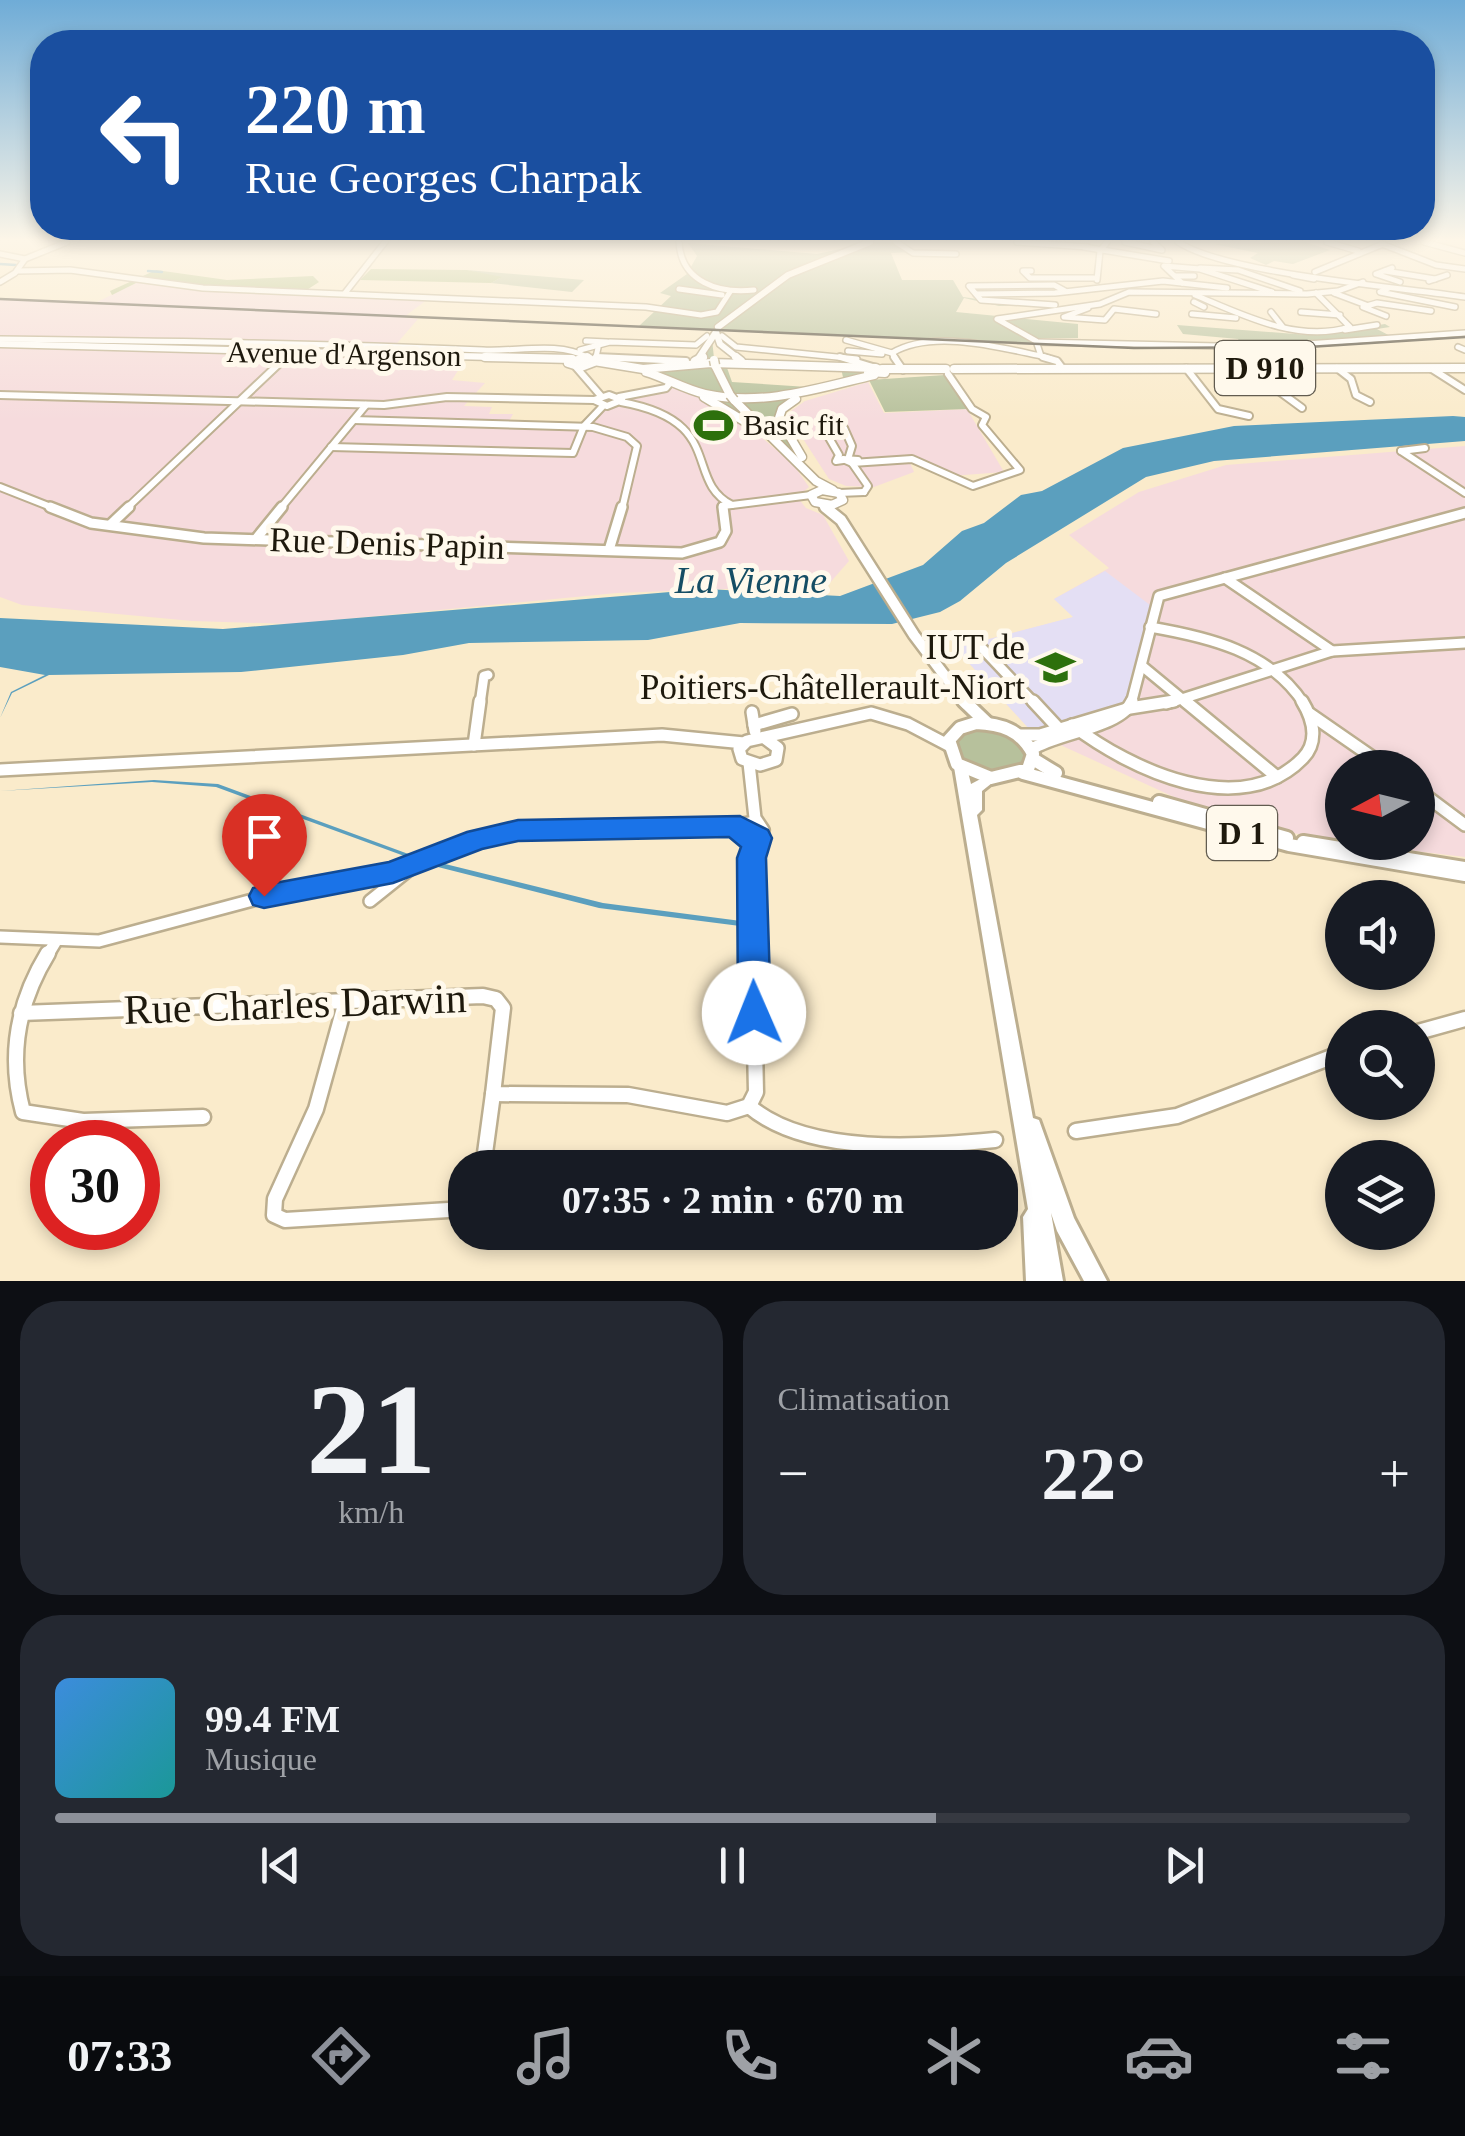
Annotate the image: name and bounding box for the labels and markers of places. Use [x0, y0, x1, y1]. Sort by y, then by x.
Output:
sports icon: Basic fit [692, 404, 734, 446]
place label: Basic fit [743, 408, 844, 441]
place label: IUT de Poitiers-Châtellerault-Niort [640, 628, 1025, 707]
school or university icon: IUT de Poitiers-Châtellerault-Niort [1034, 646, 1076, 688]
pin [222, 794, 307, 897]

